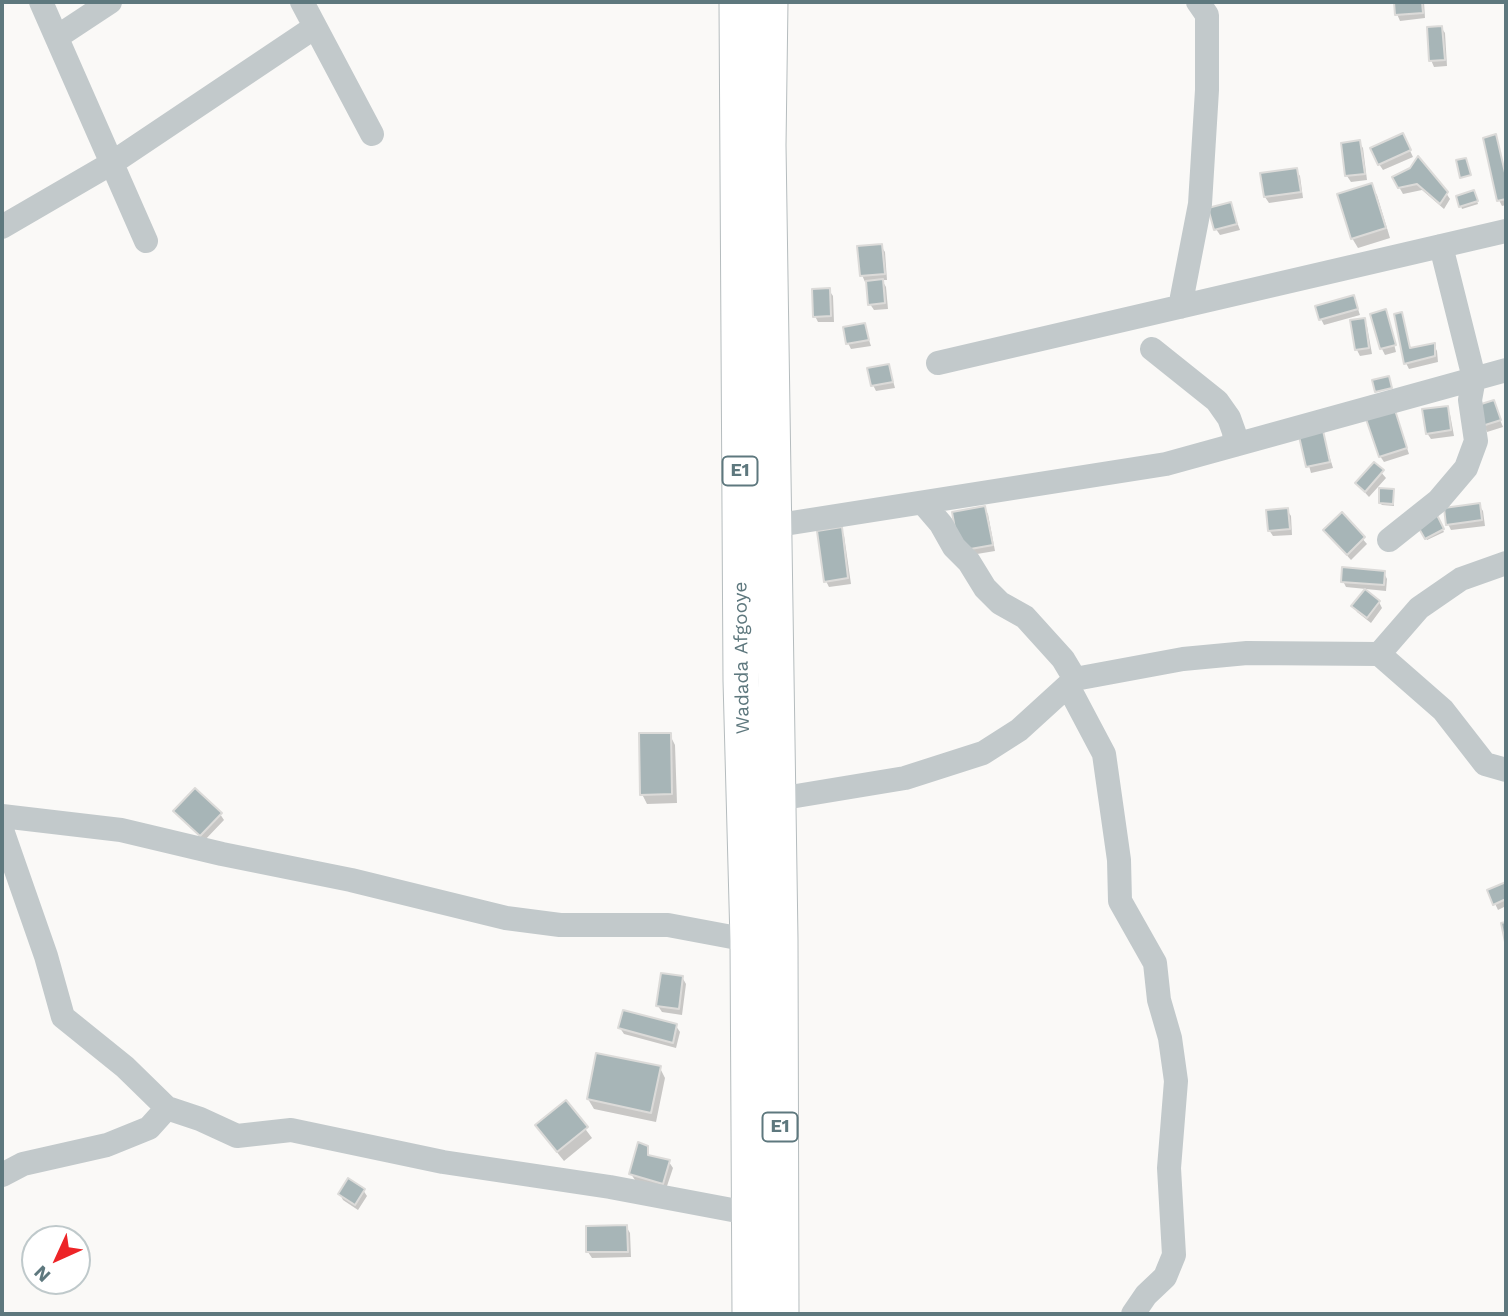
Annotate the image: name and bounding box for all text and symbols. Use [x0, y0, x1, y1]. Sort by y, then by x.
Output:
road number: E1 [722, 457, 758, 486]
street label: Wadada Afgooye [729, 581, 755, 735]
road number: E1 [762, 1112, 798, 1142]
north arrow [21, 1225, 91, 1295]
text: N [29, 1261, 55, 1287]

